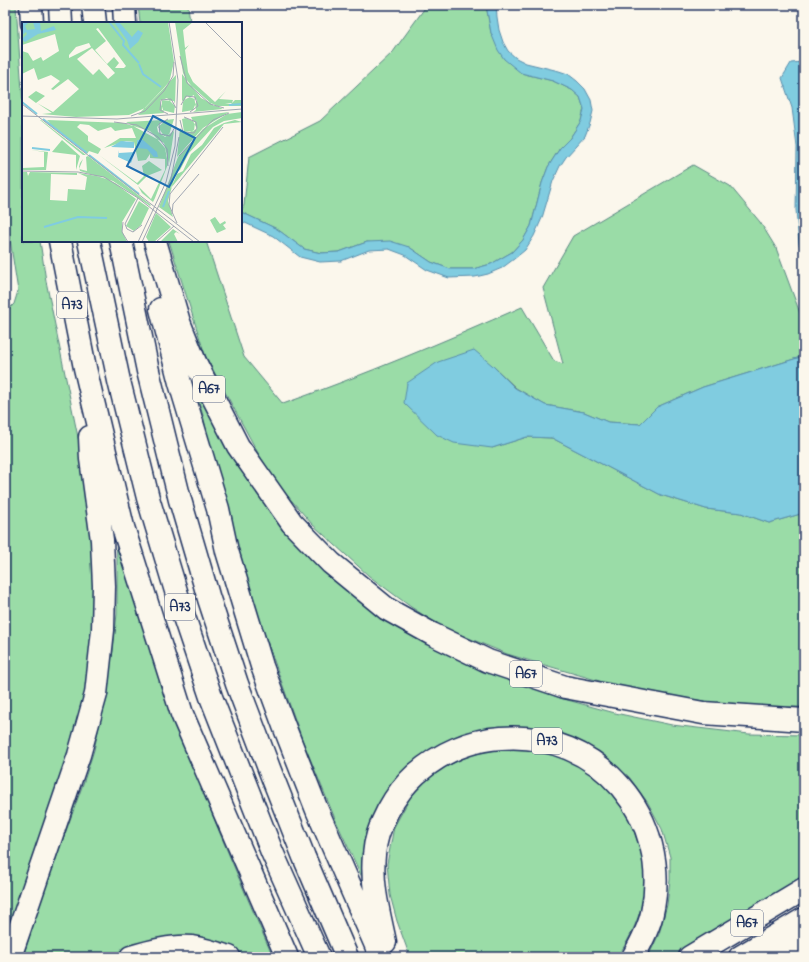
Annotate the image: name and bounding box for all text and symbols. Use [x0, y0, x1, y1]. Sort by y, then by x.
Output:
inset map [22, 22, 242, 242]
road number: A73 [57, 292, 87, 318]
road number: A67 [193, 376, 225, 402]
road number: A73 [165, 594, 195, 620]
road number: A67 [510, 661, 542, 687]
road number: A73 [532, 728, 562, 754]
road number: A67 [731, 910, 763, 936]

